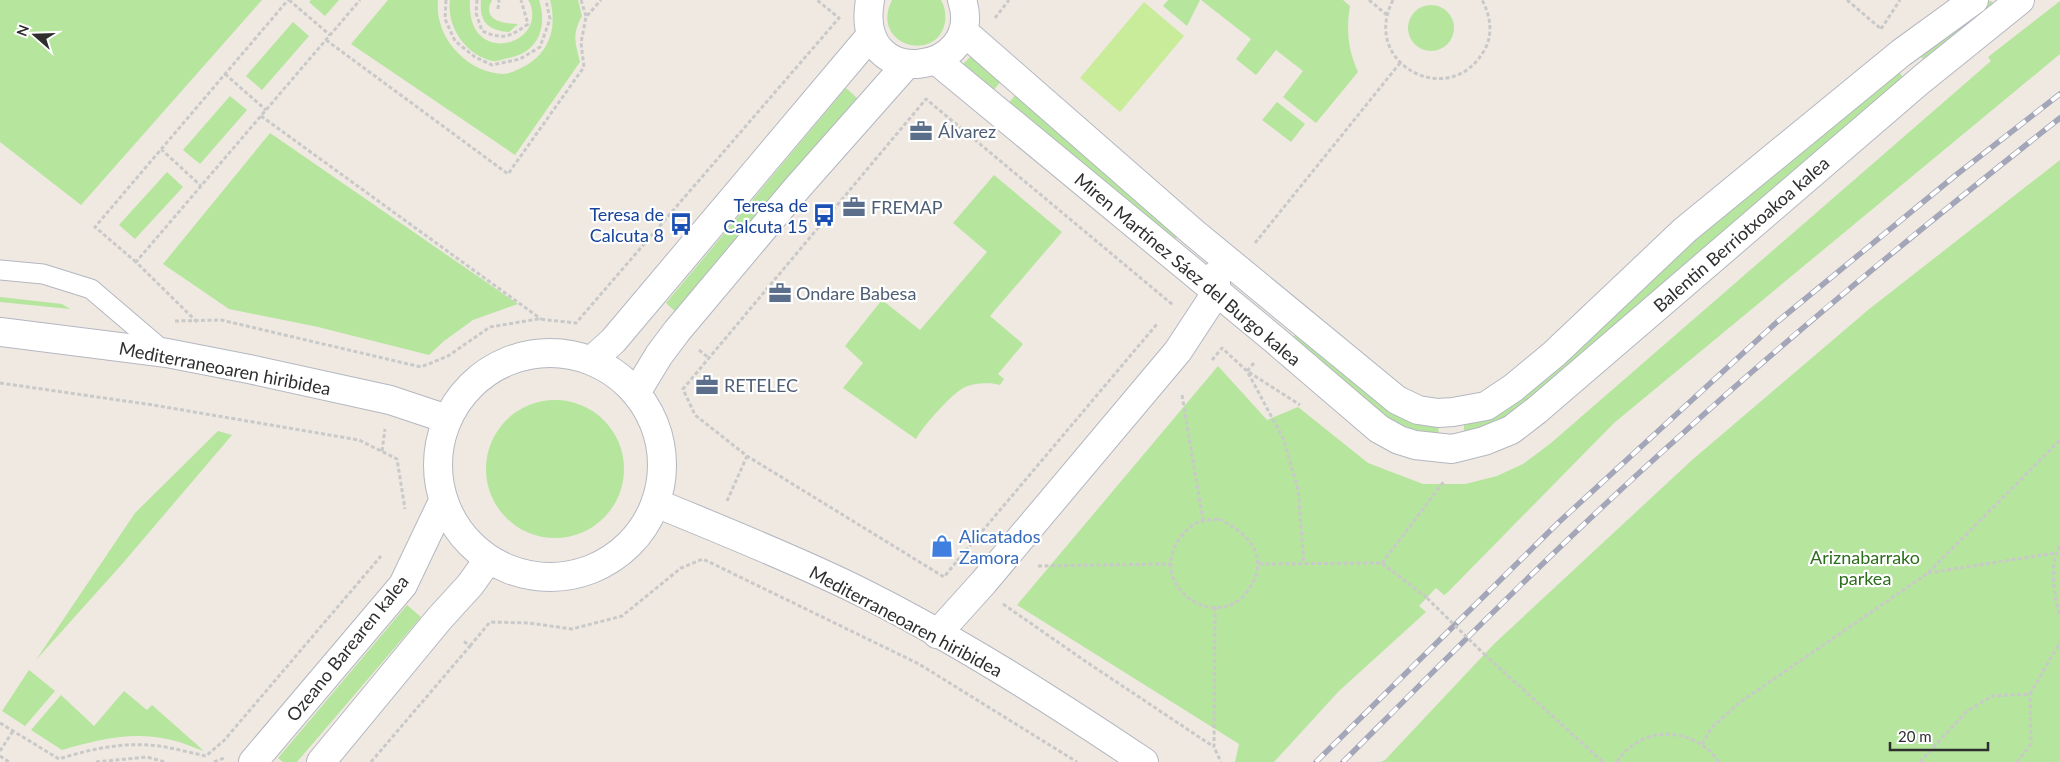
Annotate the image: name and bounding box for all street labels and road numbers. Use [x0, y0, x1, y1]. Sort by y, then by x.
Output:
street label: Balentin Berriotxoakoa kalea [1649, 152, 1833, 316]
street label: Miren Martínez Sáez del Burgo kalea [1070, 168, 1306, 370]
street label: Mediterraneoaren hiribidea [117, 337, 333, 399]
street label: Mediterraneoaren hiribidea [806, 561, 1006, 681]
street label: Ozeano Barearen kalea [281, 570, 413, 726]

